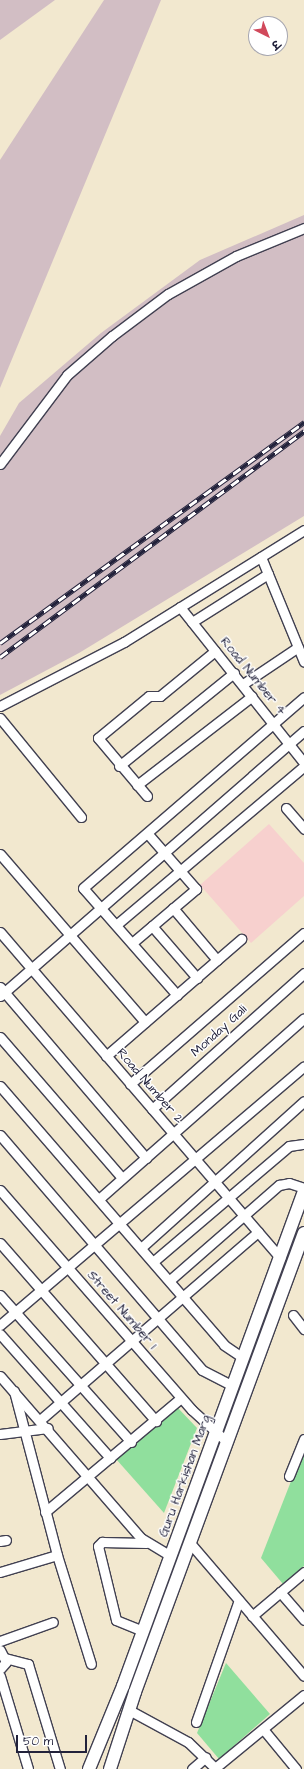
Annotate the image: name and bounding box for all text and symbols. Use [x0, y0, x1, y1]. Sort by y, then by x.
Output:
north arrow [248, 16, 288, 56]
text: उ [268, 37, 283, 53]
street label: Road Number 4 [217, 634, 289, 718]
street label: Monday Gali [188, 1002, 250, 1060]
street label: Road Number 2 [113, 1045, 187, 1127]
street label: Street Number 1 [84, 1268, 160, 1352]
street label: Guru Harkishan Marg [156, 1413, 214, 1539]
scale bar [18, 1727, 89, 1753]
text: 50 m [23, 1733, 53, 1750]

